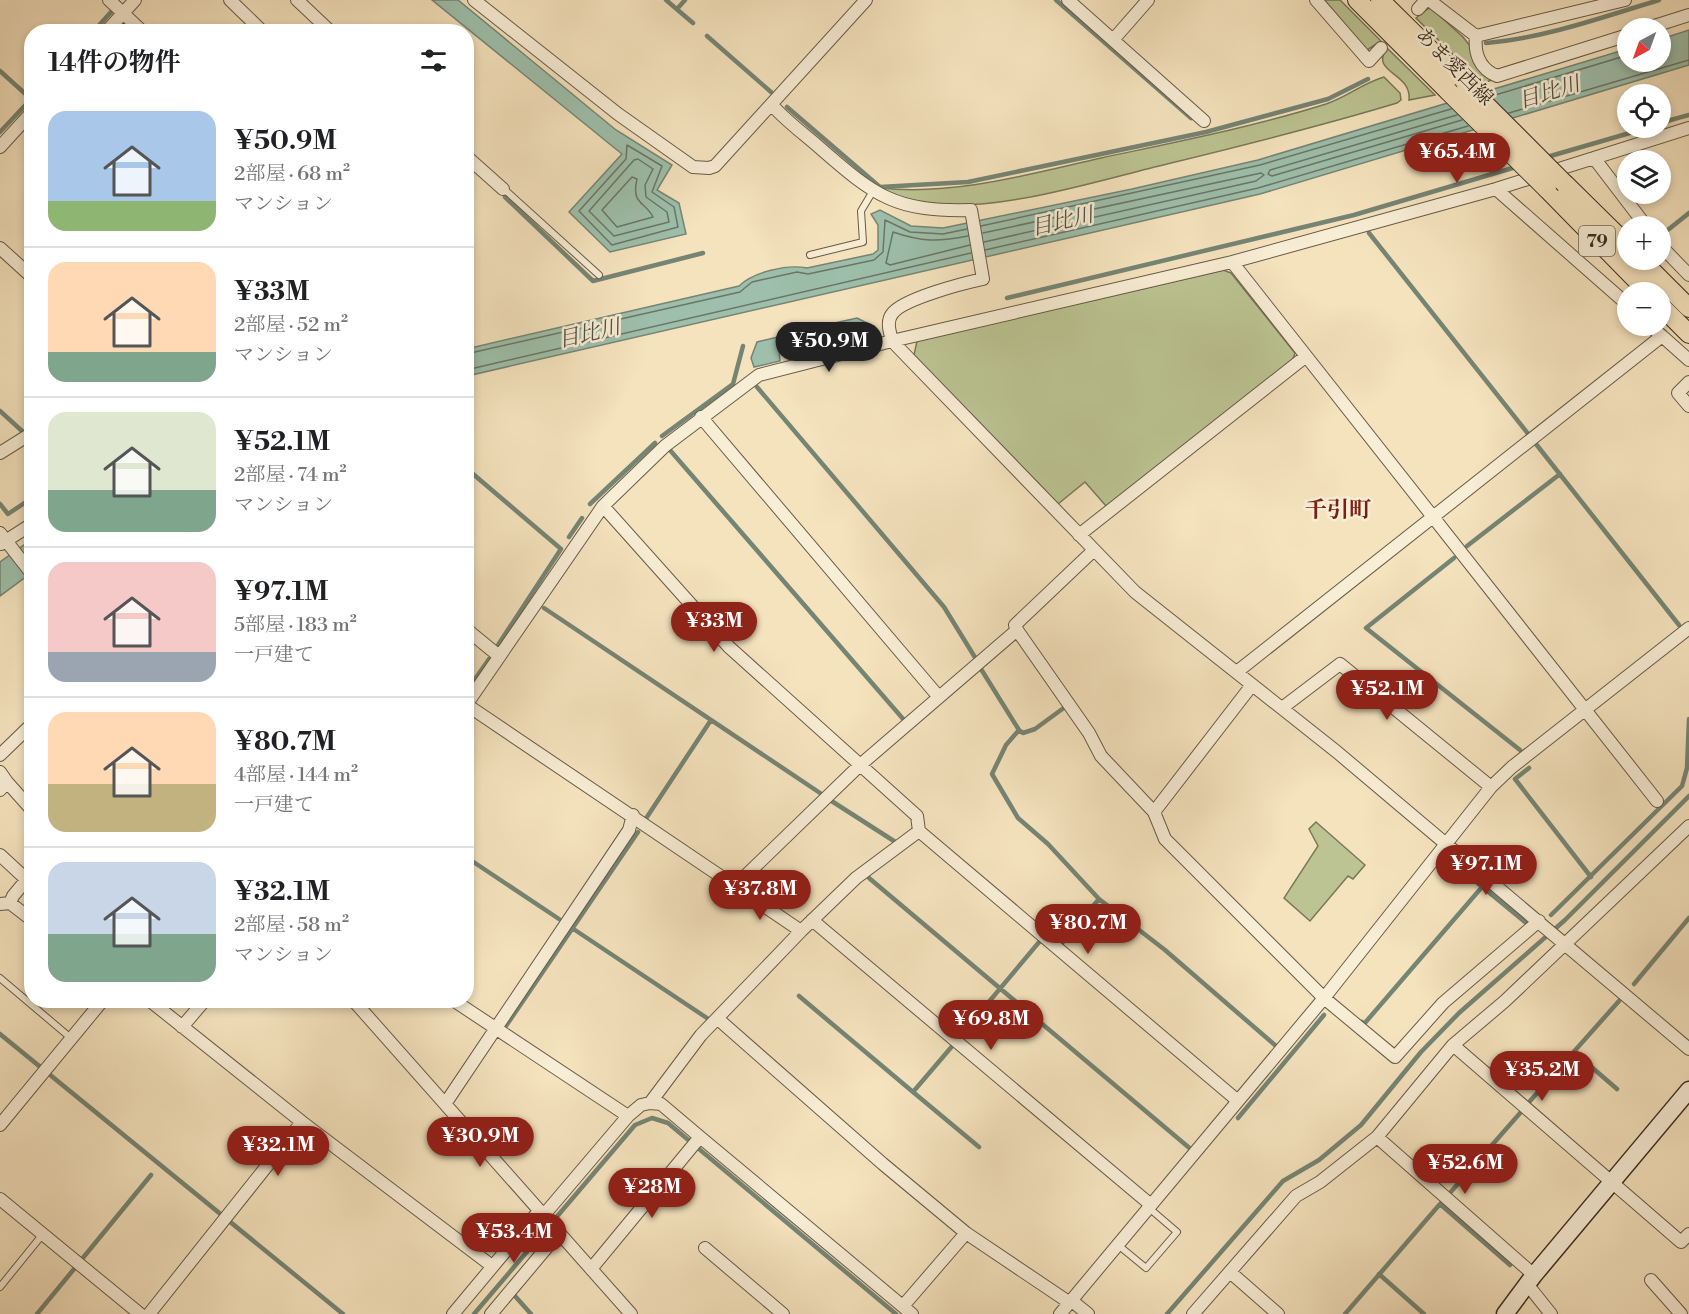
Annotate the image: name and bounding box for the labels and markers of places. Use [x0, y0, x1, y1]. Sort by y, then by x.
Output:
pin: ¥65.4M [1408, 133, 1506, 184]
pin: ¥50.9M [780, 322, 878, 373]
pin: ¥33M [678, 602, 750, 653]
pin: ¥52.1M [1338, 670, 1436, 721]
pin: ¥97.1M [1437, 845, 1535, 896]
pin: ¥37.8M [711, 870, 809, 921]
pin: ¥80.7M [1039, 904, 1137, 955]
pin: ¥69.8M [942, 1000, 1040, 1051]
pin: ¥35.2M [1493, 1051, 1591, 1102]
pin: ¥30.9M [431, 1117, 529, 1168]
pin: ¥32.1M [229, 1126, 327, 1177]
pin: ¥52.6M [1416, 1144, 1514, 1195]
pin: ¥28M [616, 1168, 688, 1219]
pin: ¥53.4M [465, 1213, 563, 1264]

